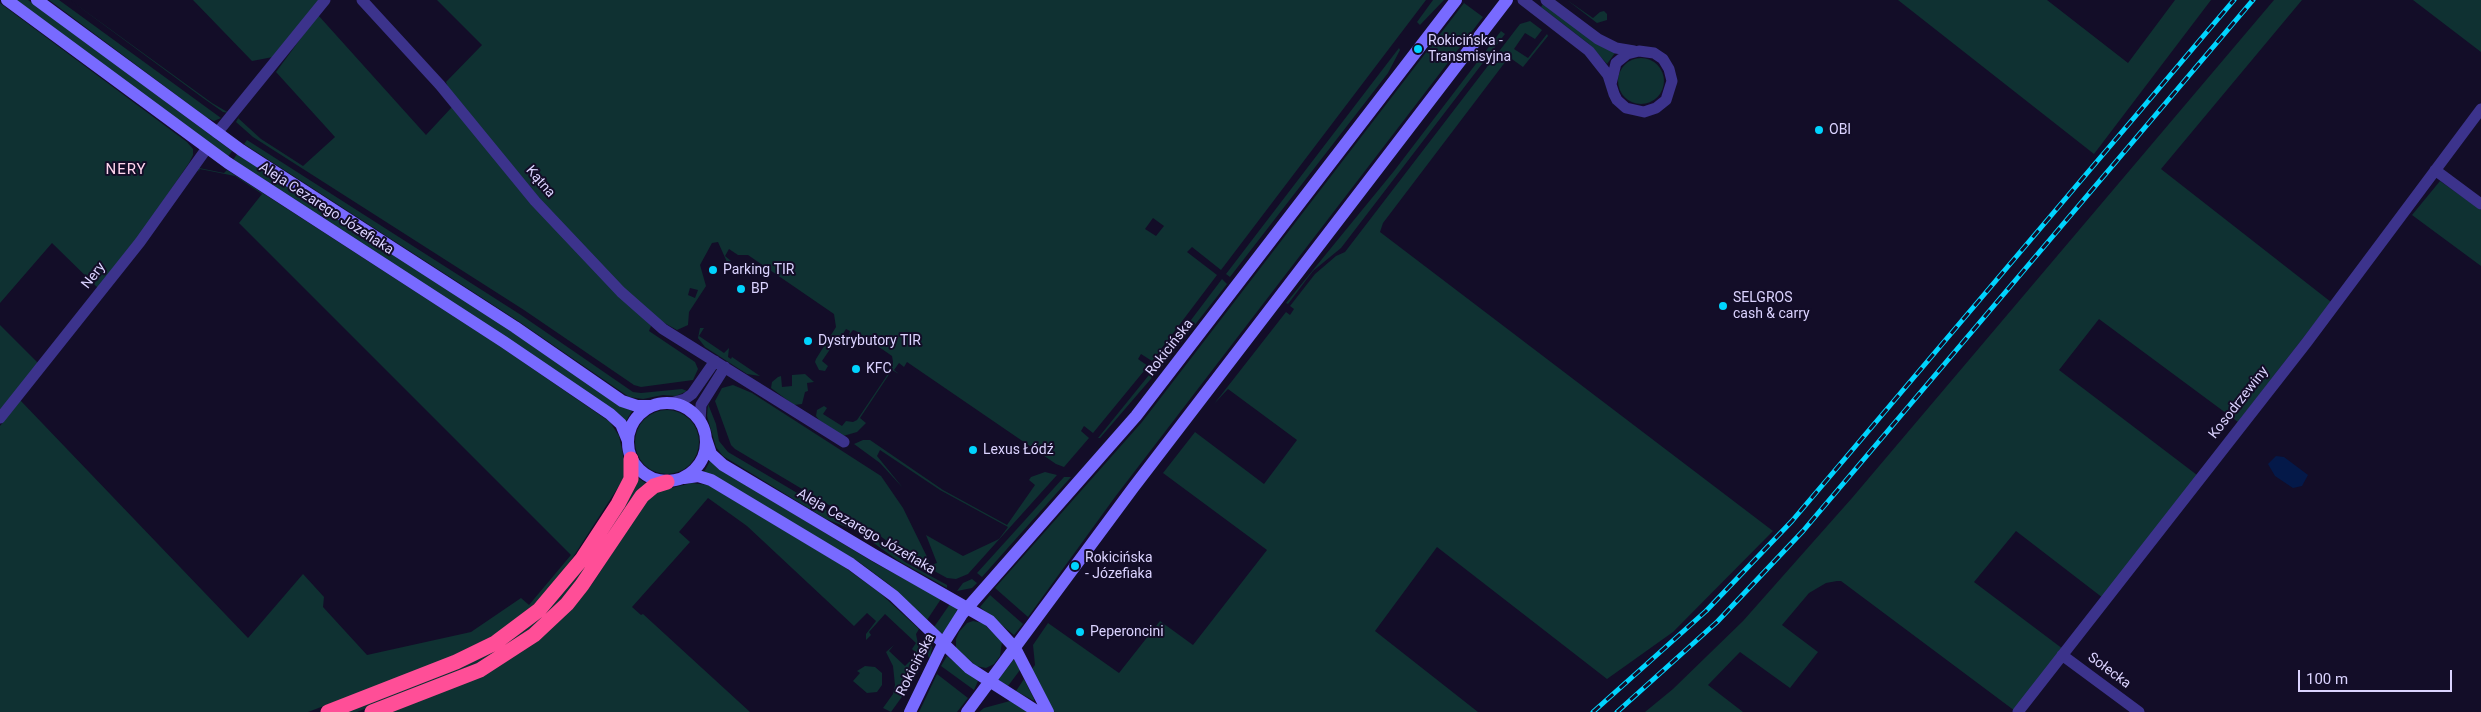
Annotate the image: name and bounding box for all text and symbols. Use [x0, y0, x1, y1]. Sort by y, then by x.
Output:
place label: Rokicińska - Transmisyjna [1428, 33, 1511, 65]
marker: Rokicińska - Transmisyjna [1412, 43, 1424, 55]
place label: OBI [1829, 122, 1851, 138]
marker: OBI [1813, 124, 1825, 136]
street label: Aleja Cezarego Józefiaka [256, 159, 396, 259]
district label: NERY [105, 161, 147, 179]
street label: Kątna [522, 163, 558, 201]
street label: Nery [78, 259, 110, 293]
place label: Parking TIR [723, 262, 794, 278]
marker: Parking TIR [707, 264, 719, 276]
place label: BP [751, 281, 769, 297]
marker: BP [735, 283, 747, 295]
place label: SELGROS cash & carry [1733, 290, 1810, 322]
marker: SELGROS cash & carry [1717, 300, 1729, 312]
street label: Rokicińska [1143, 316, 1197, 380]
place label: Dystrybutory TIR [818, 333, 921, 349]
marker: Dystrybutory TIR [802, 335, 814, 347]
place label: KFC [866, 361, 892, 377]
marker: KFC [850, 363, 862, 375]
street label: Kosodrzewiny [2206, 364, 2272, 442]
place label: Lexus Łódź [983, 442, 1054, 458]
marker: Lexus Łódź [967, 444, 979, 456]
street label: Aleja Cezarego Józefiaka [794, 486, 938, 578]
place label: Rokicińska - Józefiaka [1085, 550, 1153, 582]
marker: Rokicińska - Józefiaka [1069, 560, 1081, 572]
place label: Peperoncini [1090, 624, 1164, 640]
marker: Peperoncini [1074, 626, 1086, 638]
street label: Rokicińska [893, 631, 939, 699]
street label: Sołecka [2084, 649, 2134, 693]
scale bar [2301, 660, 2455, 692]
text: 100 m [2306, 670, 2348, 688]

